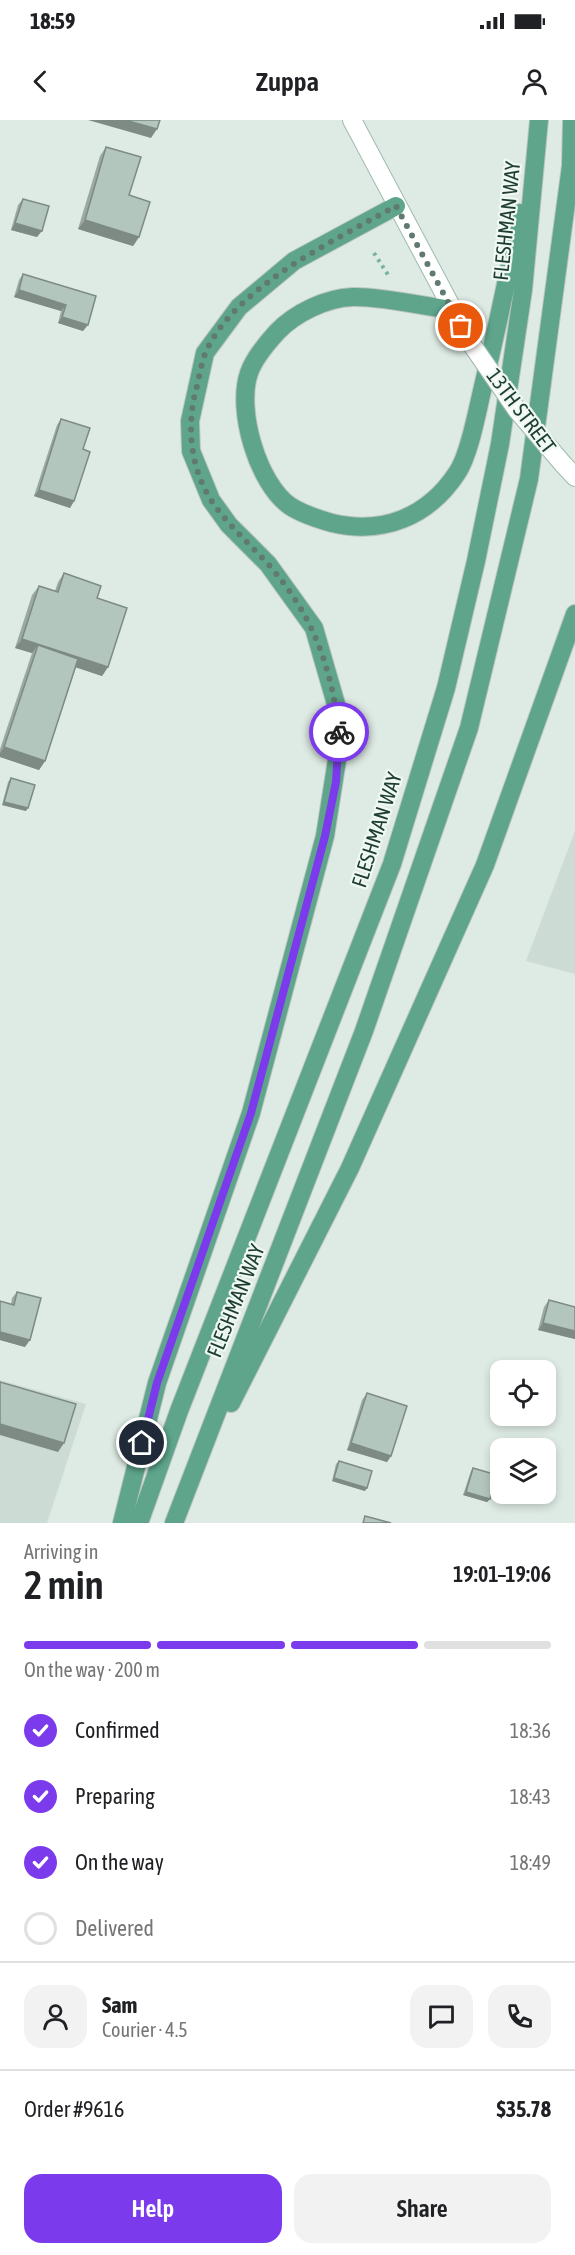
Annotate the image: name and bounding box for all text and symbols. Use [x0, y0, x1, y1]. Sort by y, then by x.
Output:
text: 18:59 [30, 8, 75, 34]
icon: back [24, 65, 57, 98]
icon: person [518, 65, 551, 98]
text: Zuppa [256, 66, 319, 97]
street label: FLESHMAN WAY [488, 160, 524, 282]
pin [435, 300, 486, 351]
icon: bag [444, 309, 477, 342]
street label: 13TH STREET [482, 363, 561, 457]
courier [309, 702, 369, 762]
icon: bike [323, 716, 356, 749]
street label: FLESHMAN WAY [346, 769, 406, 890]
street label: FLESHMAN WAY [202, 1240, 269, 1361]
map controls [490, 1360, 556, 1504]
button: locate [490, 1360, 556, 1426]
pin [116, 1417, 167, 1468]
icon: home [125, 1426, 158, 1459]
button: layers [490, 1438, 556, 1504]
text: Arriving in [24, 1540, 98, 1563]
text: 19:01–19:06 [453, 1561, 551, 1587]
text: 2 min [24, 1563, 104, 1607]
text: On the way · 200 m [24, 1658, 160, 1681]
icon: check [24, 1714, 57, 1747]
text: Confirmed [75, 1717, 160, 1743]
text: 18:36 [510, 1719, 551, 1742]
icon: check [24, 1780, 57, 1813]
text: Preparing [75, 1783, 155, 1809]
text: 18:43 [510, 1785, 551, 1808]
icon: check [24, 1846, 57, 1879]
text: On the way [75, 1849, 164, 1875]
text: 18:49 [510, 1851, 551, 1874]
text: Delivered [75, 1915, 154, 1941]
button: person [24, 1985, 87, 2048]
button: chat [410, 1985, 473, 2048]
button: phone [488, 1985, 551, 2048]
text: Sam [102, 1992, 137, 2018]
text: Courier · 4.5 [102, 2018, 188, 2041]
text: Order #9616 [24, 2096, 124, 2122]
text: $35.78 [496, 2096, 551, 2122]
button: Help [24, 2174, 282, 2243]
button: Share [294, 2174, 551, 2243]

